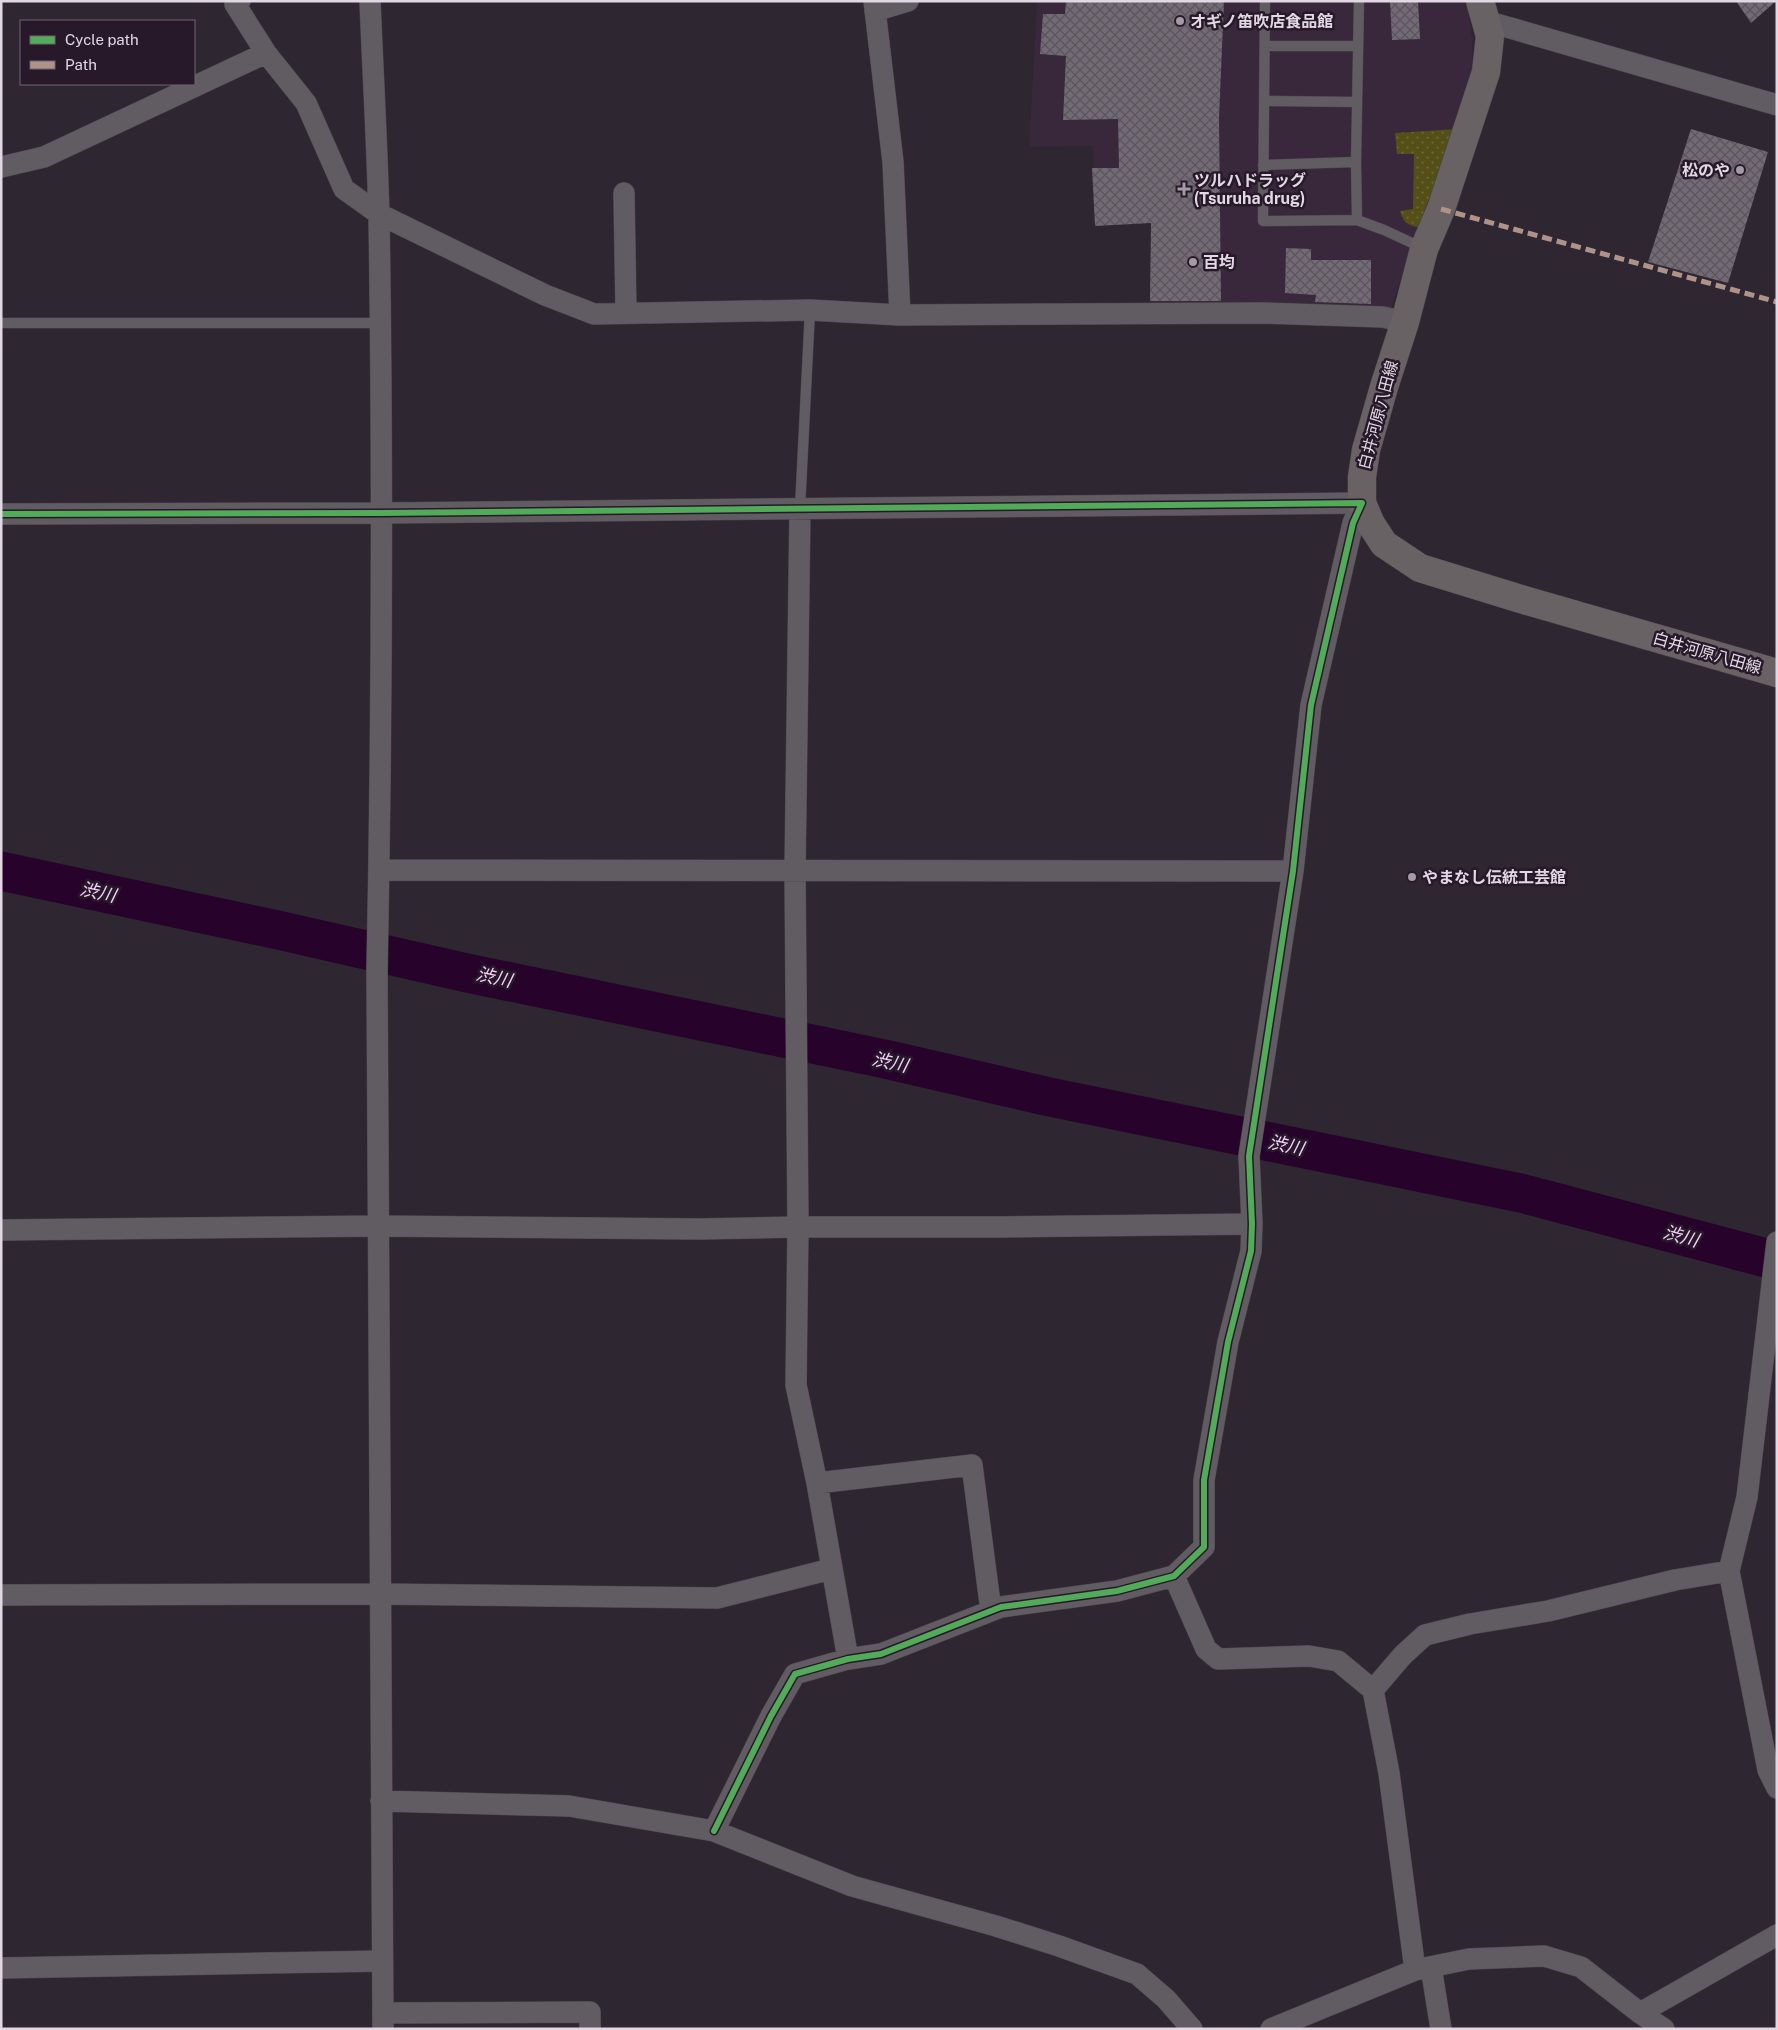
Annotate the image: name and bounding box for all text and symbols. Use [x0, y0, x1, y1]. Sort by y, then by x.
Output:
place label: オギノ笛吹店食品館 [1190, 12, 1333, 31]
marker: オギノ笛吹店食品館 [1174, 15, 1186, 27]
legend [20, 20, 195, 85]
text: Cycle path [65, 31, 139, 48]
text: Path [65, 56, 97, 73]
place label: 松のや [1682, 161, 1730, 180]
marker: 松のや [1734, 164, 1746, 176]
place label: ツルハドラッグ (Tsuruha drug) [1194, 171, 1306, 208]
marker: ツルハドラッグ (Tsuruha drug) [1178, 183, 1190, 195]
place label: 百均 [1203, 253, 1235, 272]
marker: 百均 [1187, 256, 1199, 268]
street label: 白井河原八田線 [1354, 358, 1402, 472]
street label: 白井河原八田線 [1651, 628, 1763, 678]
place label: やまなし伝統工芸館 [1422, 868, 1566, 887]
marker: やまなし伝統工芸館 [1406, 871, 1418, 883]
water label: 渋川 [78, 878, 120, 906]
water label: 渋川 [474, 963, 516, 991]
water label: 渋川 [870, 1048, 912, 1076]
water label: 渋川 [1266, 1131, 1308, 1159]
water label: 渋川 [1661, 1221, 1703, 1251]

